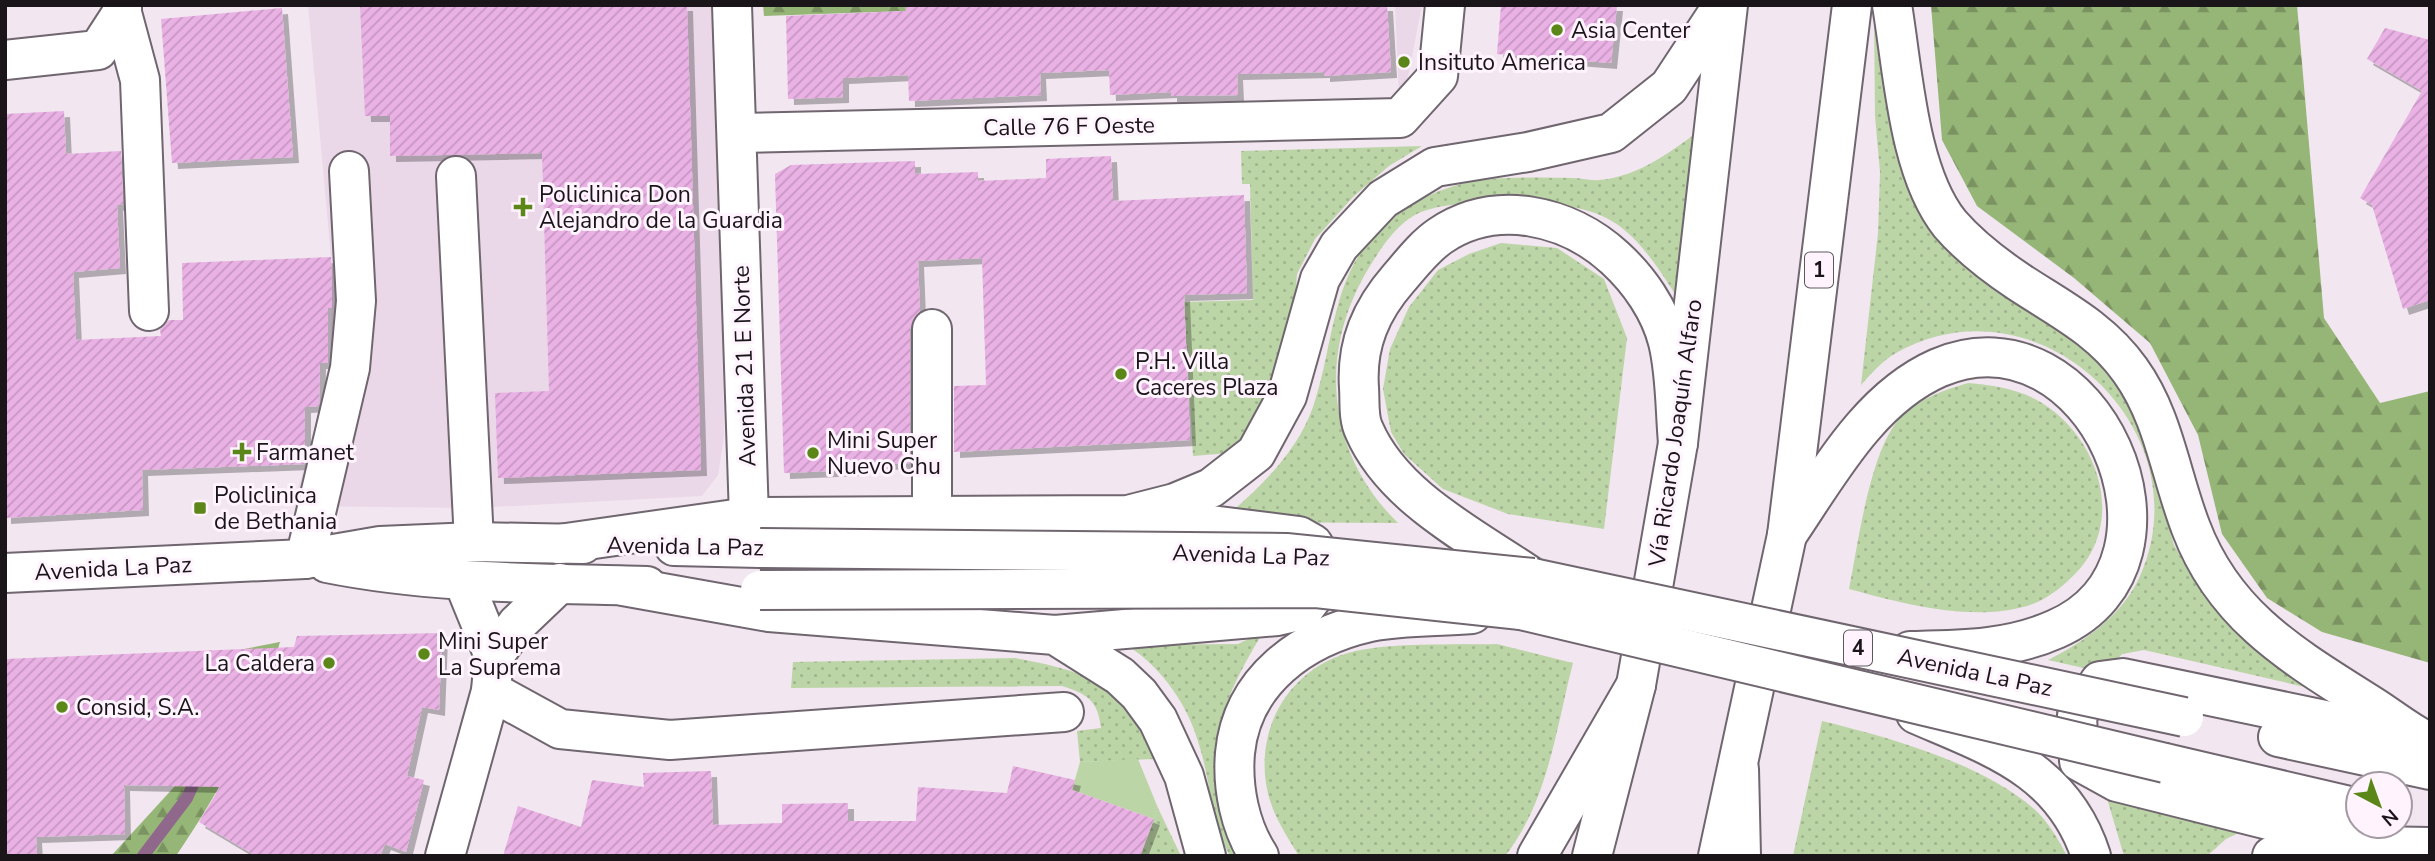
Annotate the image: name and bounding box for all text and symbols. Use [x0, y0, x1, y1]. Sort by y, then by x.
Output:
place label: Asia Center [1571, 15, 1691, 46]
marker: Asia Center [1549, 22, 1565, 38]
place label: Insituto America [1418, 47, 1586, 78]
marker: Insituto America [1396, 54, 1412, 70]
street label: Calle 76 F Oeste [983, 110, 1155, 143]
place label: Policlinica Don Alejandro de la Guardia [539, 179, 783, 236]
marker: Policlinica Don Alejandro de la Guardia [513, 197, 533, 217]
road number: 1 [1805, 252, 1833, 288]
street label: Avenida 21 E Norte [725, 265, 764, 467]
street label: Vía Ricardo Joaquín Alfaro [1641, 297, 1710, 570]
place label: P.H. Villa Caceres Plaza [1135, 346, 1279, 403]
marker: P.H. Villa Caceres Plaza [1113, 366, 1129, 382]
place label: Mini Super Nuevo Chu [827, 425, 941, 482]
place label: Farmanet [256, 437, 355, 468]
marker: Farmanet [234, 444, 250, 460]
marker: Mini Super Nuevo Chu [805, 445, 821, 461]
place label: Policlinica de Bethania [214, 480, 337, 537]
marker: Policlinica de Bethania [192, 500, 208, 516]
street label: Avenida La Paz [606, 530, 764, 563]
street label: Avenida La Paz [1172, 537, 1330, 574]
street label: Avenida La Paz [34, 549, 192, 588]
place label: Mini Super La Suprema [438, 626, 561, 683]
road number: 4 [1844, 630, 1872, 666]
street label: Avenida La Paz [1895, 641, 2055, 704]
marker: Mini Super La Suprema [416, 646, 432, 662]
place label: La Caldera [204, 648, 315, 679]
marker: La Caldera [321, 655, 337, 671]
place label: Consid, S.A. [76, 692, 200, 723]
marker: Consid, S.A. [54, 699, 70, 715]
north arrow [2344, 770, 2414, 840]
text: N [2376, 803, 2403, 832]

